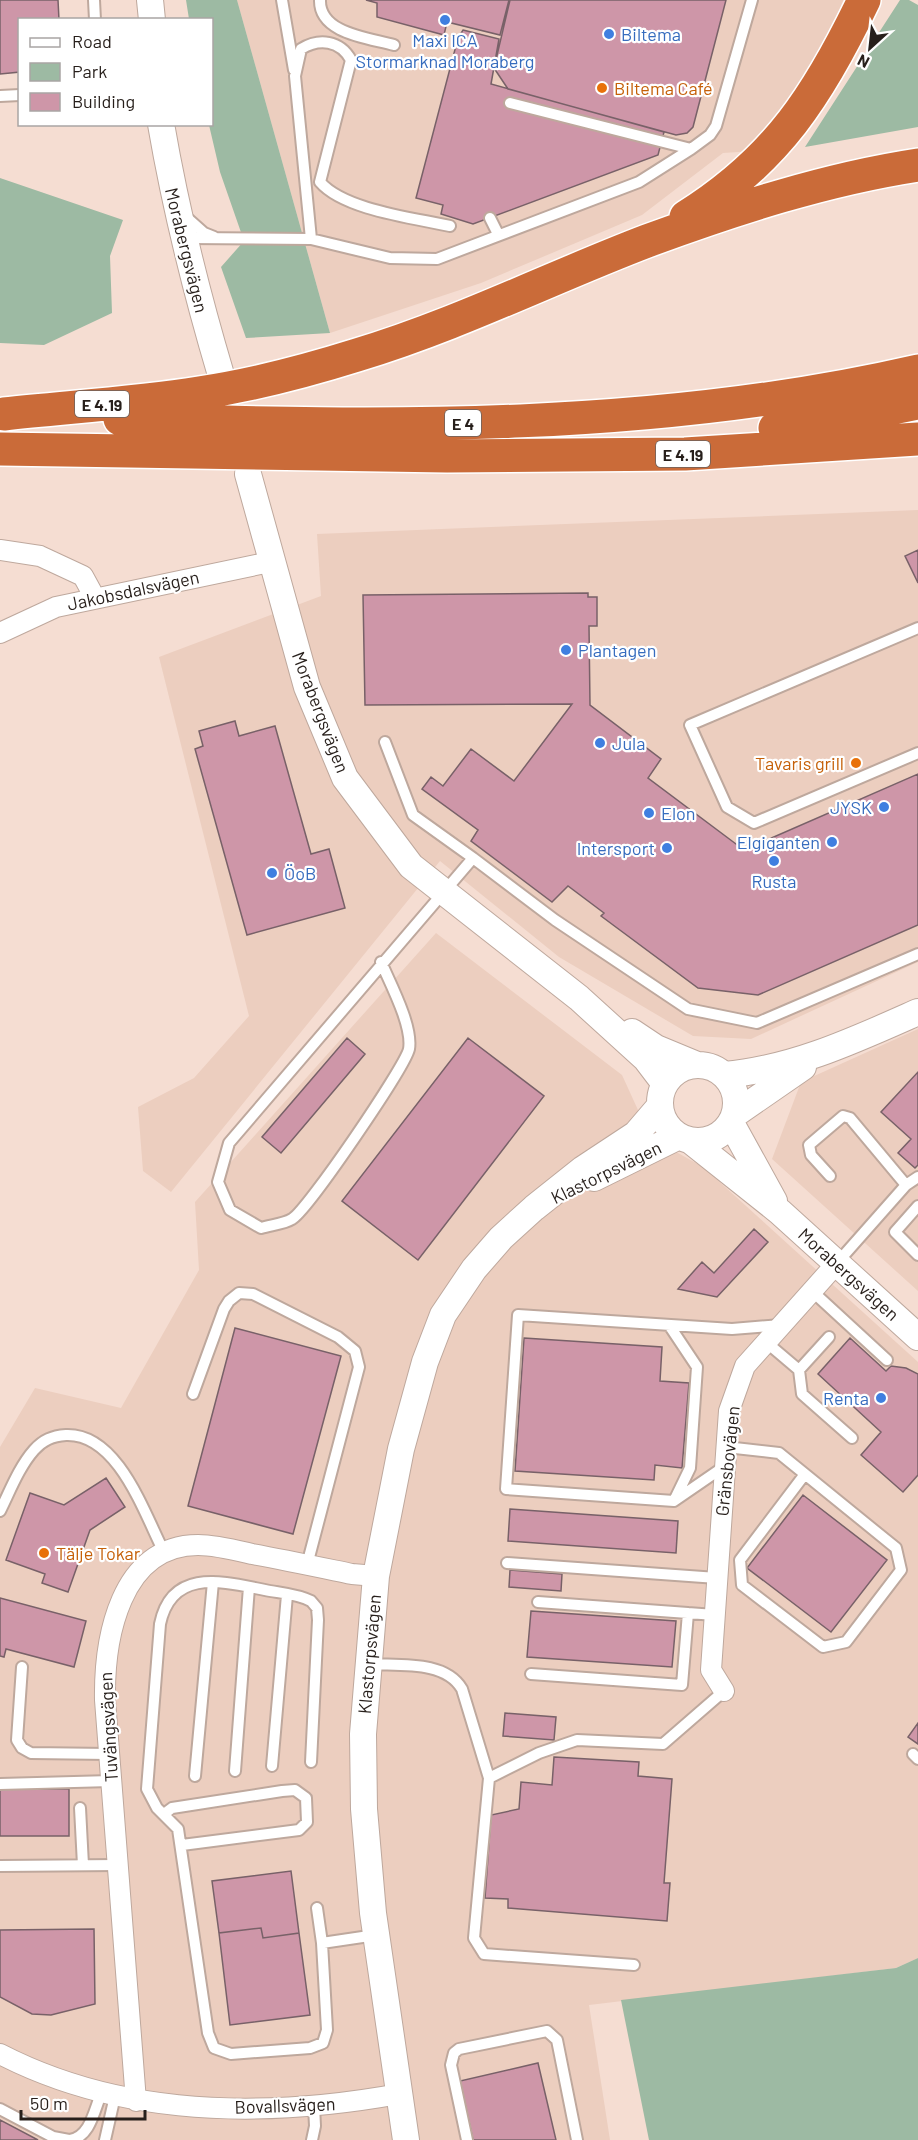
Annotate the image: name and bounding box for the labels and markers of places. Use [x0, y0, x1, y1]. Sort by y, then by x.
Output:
marker: Maxi ICA Stormarknad Moraberg [438, 13, 452, 27]
place label: Biltema [621, 23, 681, 45]
marker: Biltema [602, 27, 616, 41]
place label: Maxi ICA Stormarknad Moraberg [356, 29, 534, 72]
place label: Biltema Café [614, 77, 713, 99]
marker: Biltema Café [595, 81, 609, 95]
place label: Plantagen [578, 639, 656, 661]
marker: Plantagen [559, 643, 573, 657]
place label: Jula [612, 732, 645, 754]
marker: Jula [593, 736, 607, 750]
place label: Tavaris grill [755, 752, 844, 774]
marker: Tavaris grill [849, 756, 863, 770]
place label: JYSK [830, 796, 872, 818]
marker: JYSK [877, 800, 891, 814]
place label: Elon [661, 802, 696, 824]
marker: Elon [642, 806, 656, 820]
place label: Elgiganten [737, 831, 820, 853]
marker: Elgiganten [825, 835, 839, 849]
place label: Intersport [577, 837, 655, 859]
marker: Intersport [660, 841, 674, 855]
marker: Rusta [767, 854, 781, 868]
place label: ÖoB [284, 862, 316, 884]
marker: ÖoB [265, 866, 279, 880]
place label: Rusta [751, 870, 797, 892]
place label: Renta [823, 1387, 869, 1409]
marker: Renta [874, 1391, 888, 1405]
place label: Tälje Tokar [56, 1542, 141, 1564]
marker: Tälje Tokar [37, 1546, 51, 1560]

